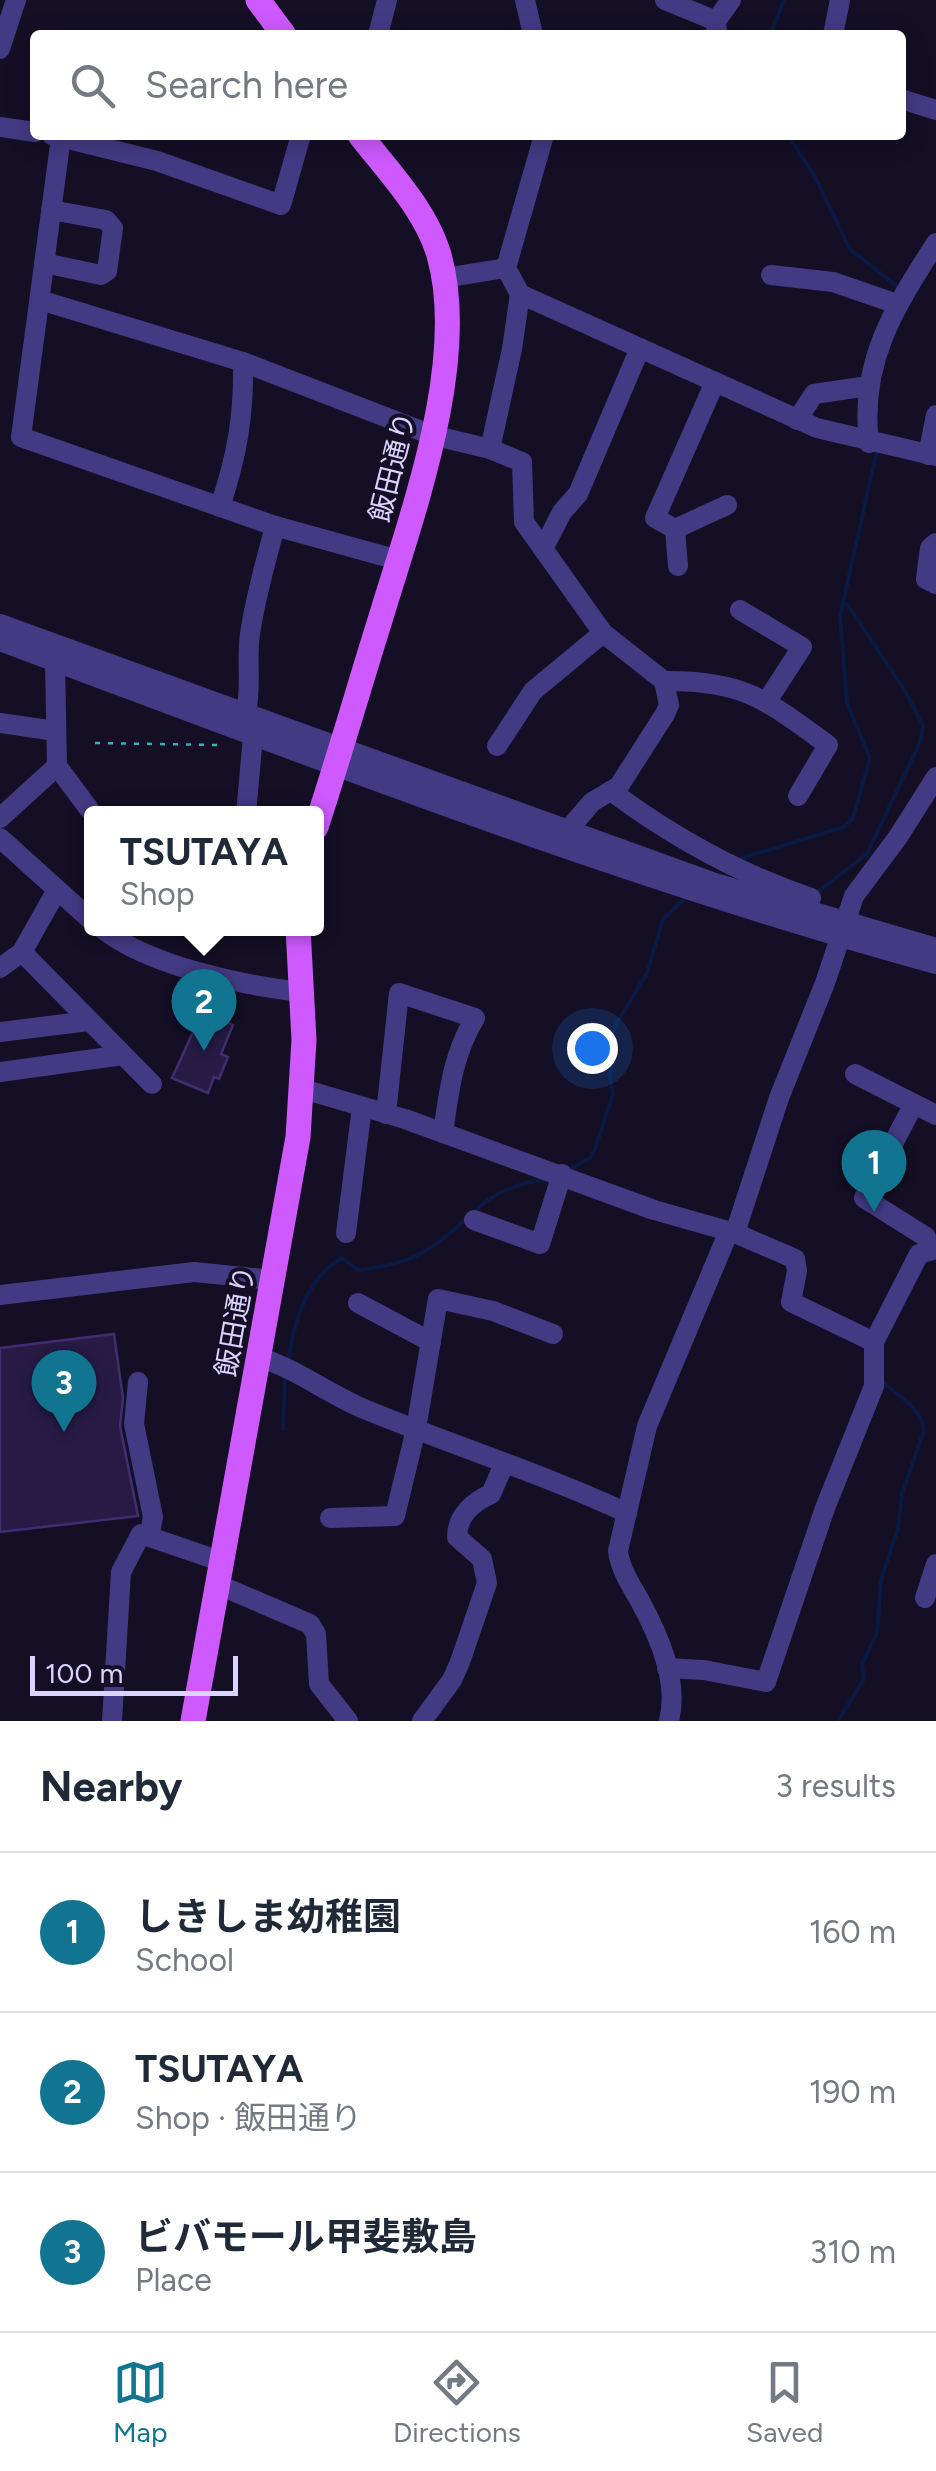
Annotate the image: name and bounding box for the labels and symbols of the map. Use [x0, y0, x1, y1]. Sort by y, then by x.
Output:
street label: 飯田通り [362, 409, 422, 525]
pin: 2 [172, 968, 236, 1051]
your location [567, 1023, 618, 1074]
pin: 1 [842, 1130, 906, 1212]
street label: 飯田通り [209, 1263, 261, 1379]
pin: 3 [32, 1350, 96, 1432]
scale bar [30, 1651, 238, 1696]

